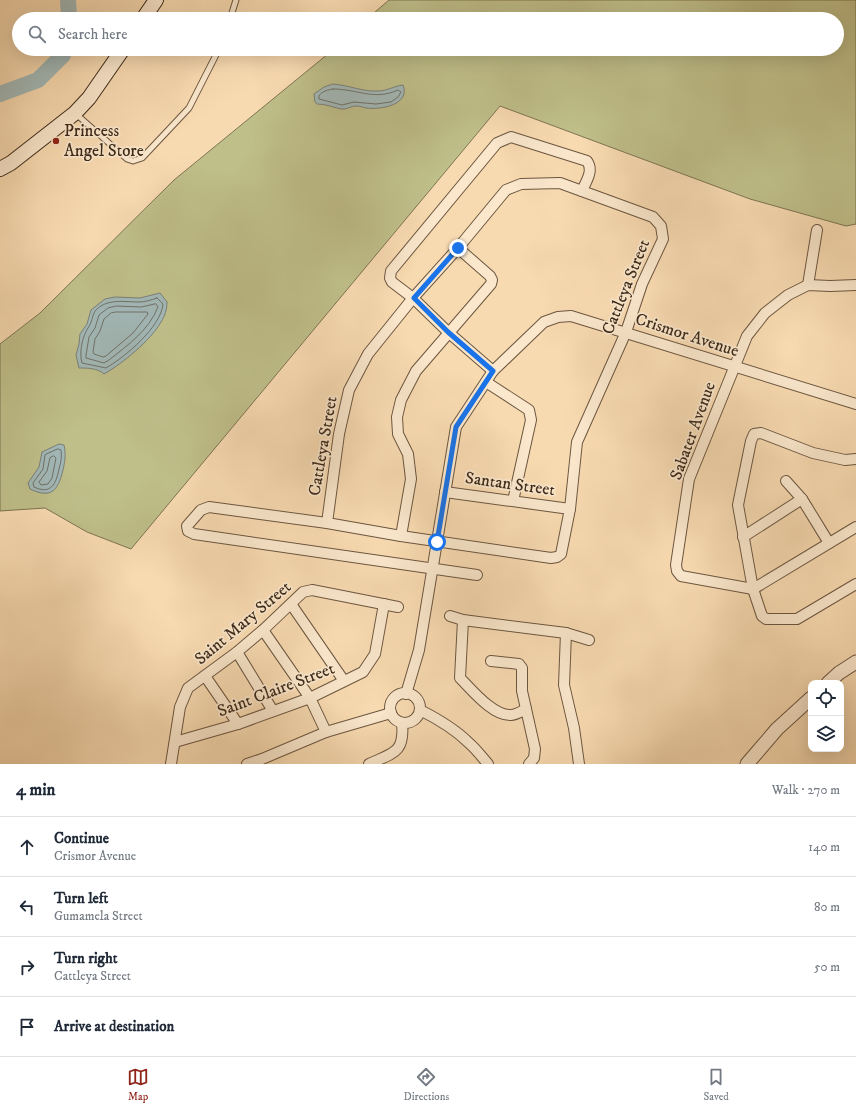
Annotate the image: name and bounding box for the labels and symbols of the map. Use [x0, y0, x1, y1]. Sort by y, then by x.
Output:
place label: Princess Angel Store [64, 120, 144, 162]
marker: Princess Angel Store [51, 136, 61, 146]
street label: Cattleya Street [597, 236, 655, 338]
route end [449, 239, 467, 257]
street label: Crismor Avenue [632, 308, 742, 362]
street label: Sabater Avenue [665, 379, 721, 483]
street label: Cattleya Street [303, 394, 343, 497]
street label: Santan Street [464, 467, 557, 501]
route start [428, 533, 446, 551]
street label: Saint Mary Street [190, 576, 296, 670]
street label: Saint Claire Street [214, 657, 338, 722]

